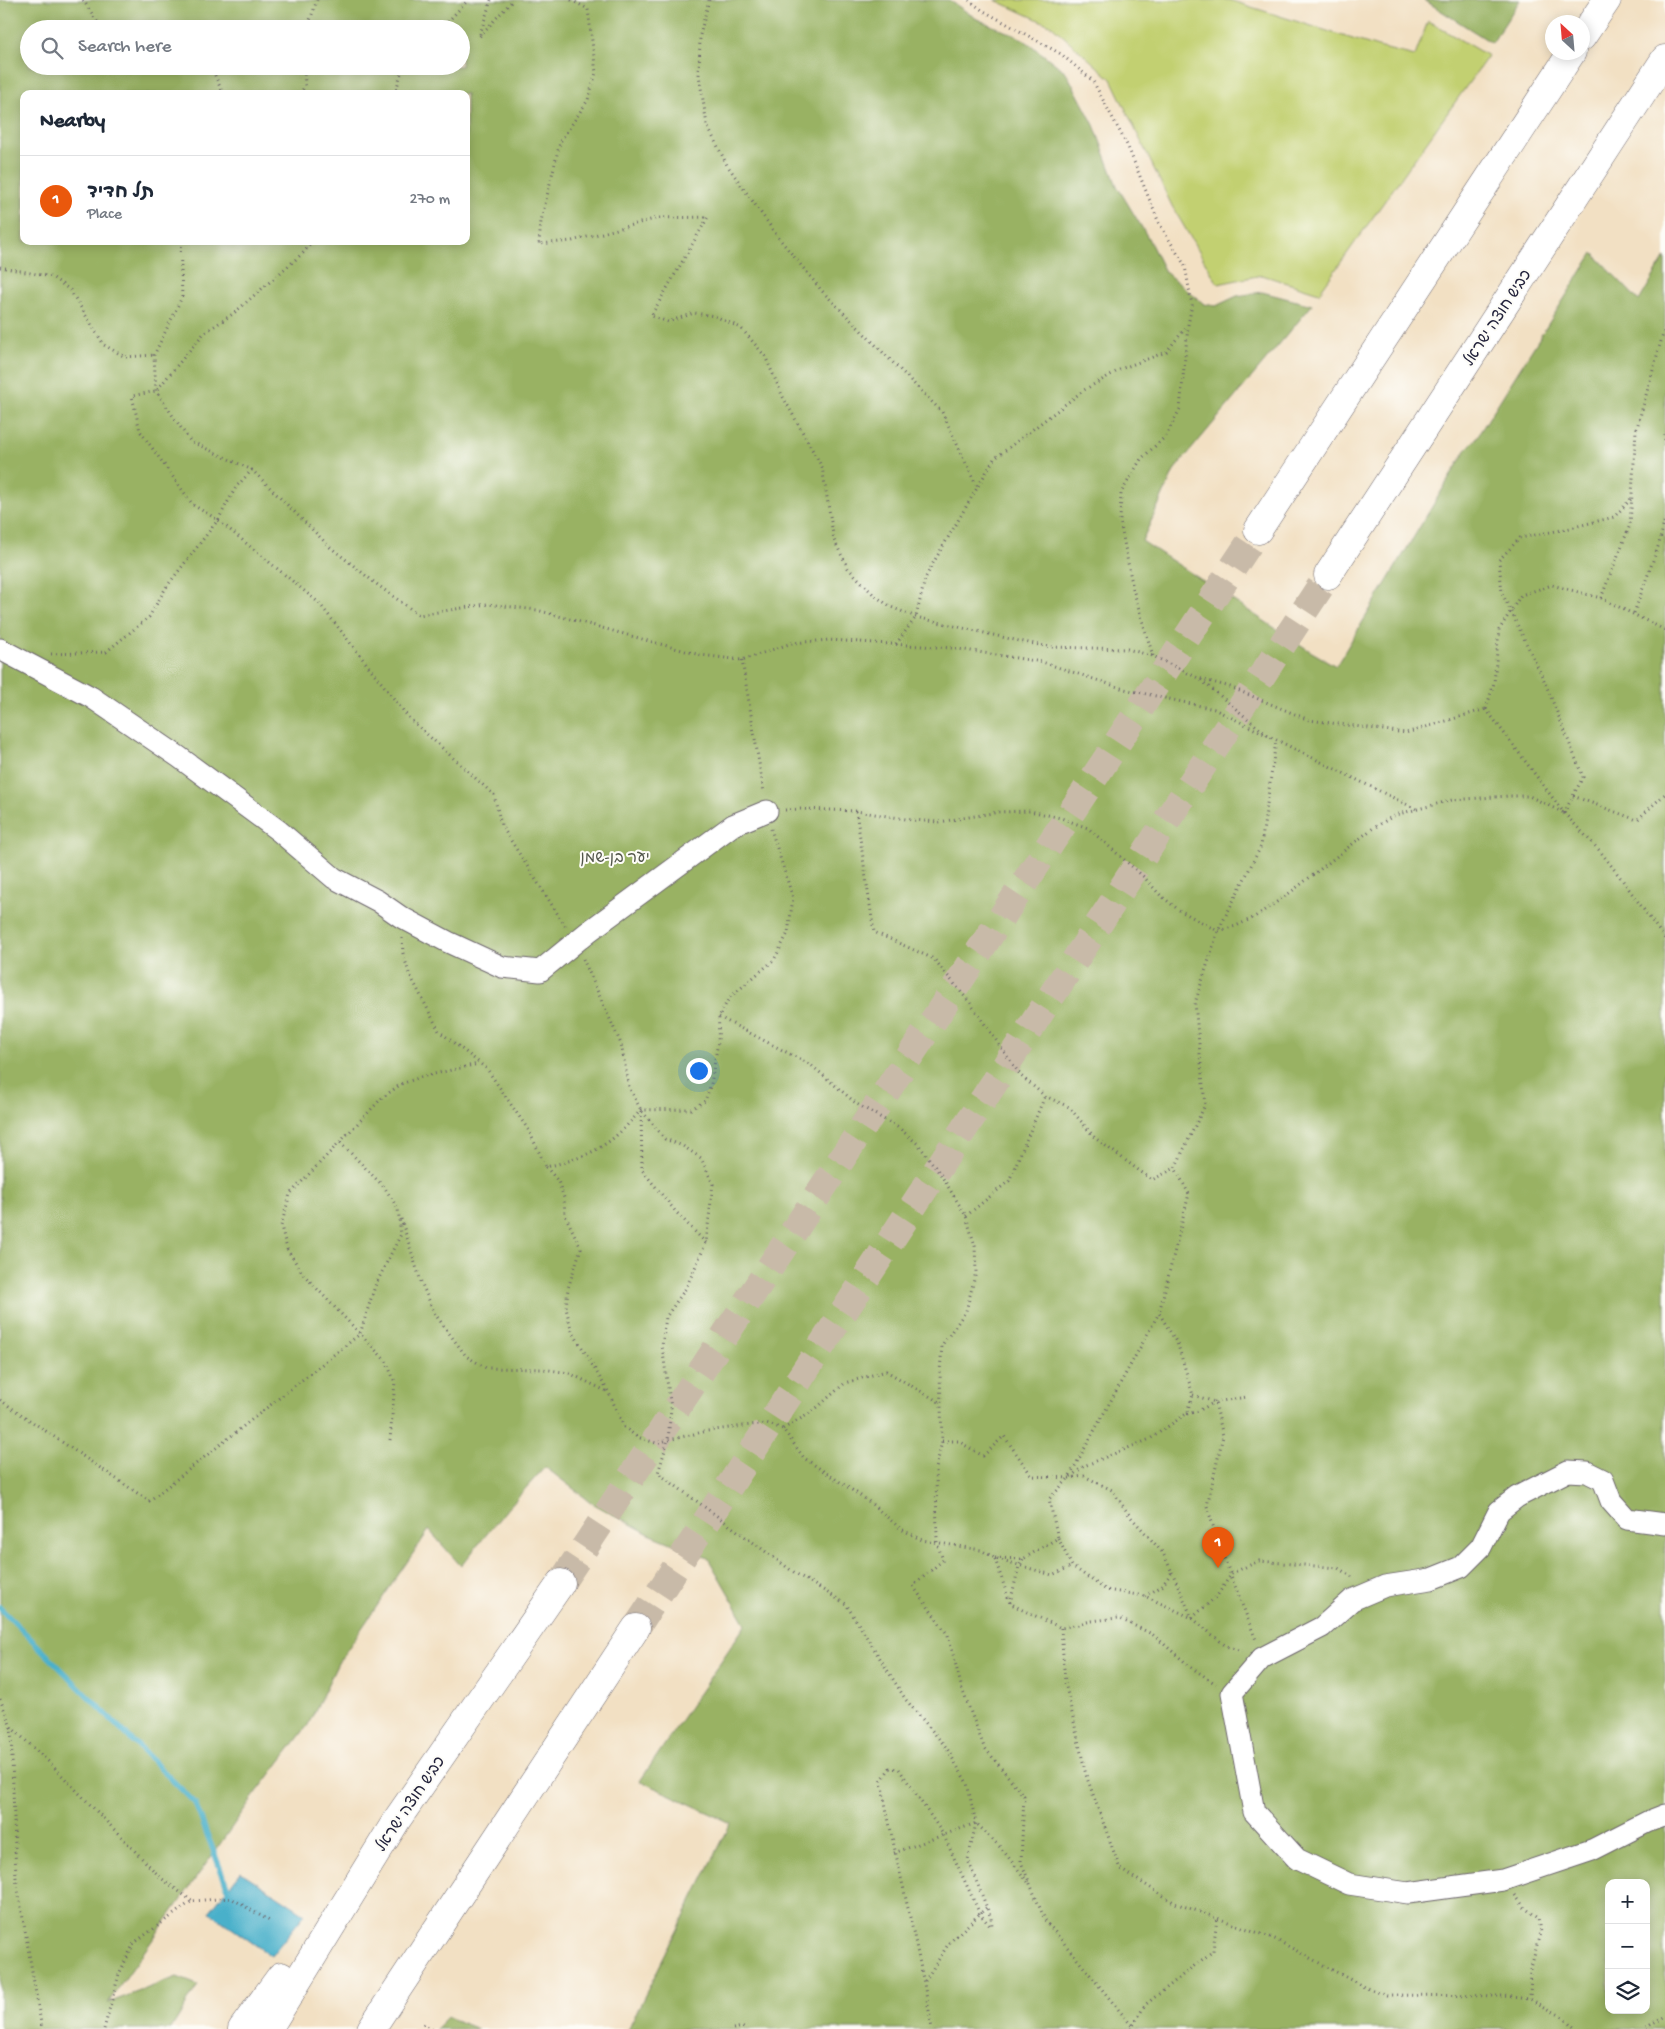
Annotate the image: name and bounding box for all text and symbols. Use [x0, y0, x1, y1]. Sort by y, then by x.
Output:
north arrow [1545, 15, 1590, 60]
search box [20, 20, 470, 75]
icon: search [38, 34, 66, 62]
text: Search here [78, 36, 172, 59]
text: Nearby [40, 110, 105, 135]
text: תל חדיד [87, 182, 154, 205]
text: 1 [53, 191, 59, 210]
text: 270 m [410, 191, 450, 210]
text: Place [87, 206, 122, 225]
street label: כביש חוצה ישראל [1459, 266, 1537, 371]
park label: יער בן-שמן [580, 850, 650, 869]
your location [686, 1058, 712, 1084]
pin: 1 [1202, 1527, 1234, 1568]
street label: כביש חוצה ישראל [371, 1753, 451, 1856]
map controls [1605, 1879, 1650, 2014]
button: + [1605, 1879, 1650, 1924]
button: − [1605, 1924, 1650, 1969]
button: layers [1605, 1969, 1650, 2014]

